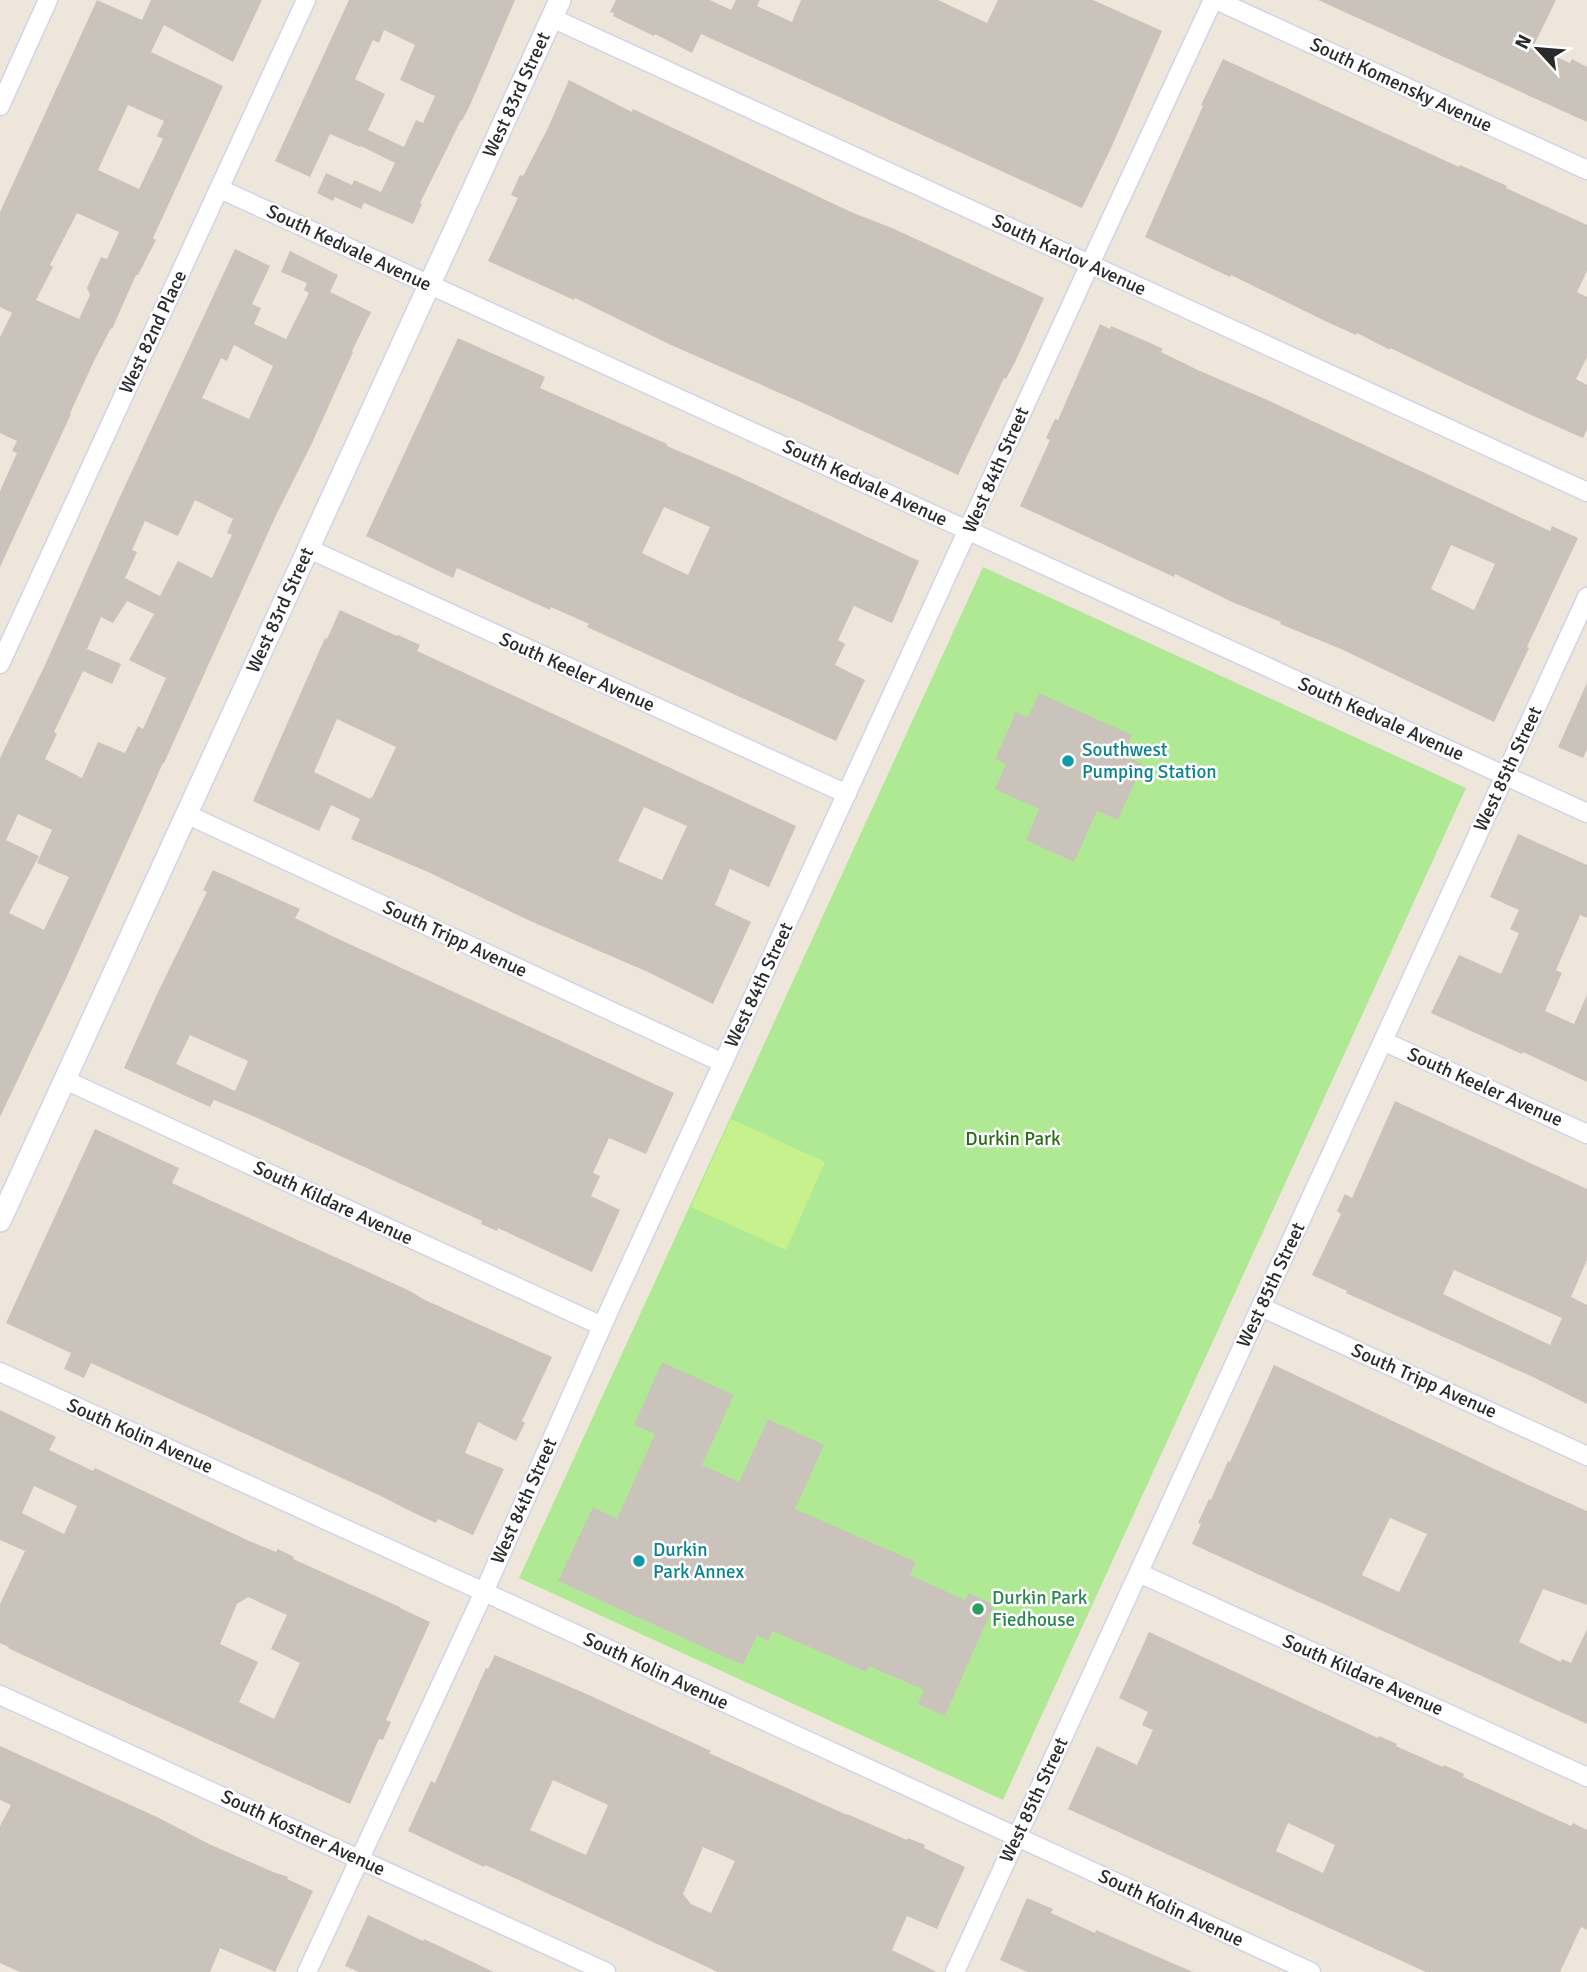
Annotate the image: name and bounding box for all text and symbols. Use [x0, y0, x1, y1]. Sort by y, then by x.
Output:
north arrow [1503, 14, 1573, 84]
street label: West 83rd Street [477, 28, 556, 161]
text: N [1510, 31, 1537, 53]
street label: South Komensky Avenue [1306, 32, 1496, 138]
street label: South Kedvale Avenue [263, 199, 435, 297]
street label: South Karlov Avenue [988, 209, 1150, 301]
street label: West 82nd Place [114, 266, 192, 398]
street label: West 84th Street [958, 403, 1035, 537]
street label: South Kedvale Avenue [779, 434, 951, 532]
street label: West 83rd Street [241, 543, 319, 677]
street label: South Keeler Avenue [496, 627, 658, 717]
street label: South Kedvale Avenue [1294, 672, 1468, 766]
street label: West 85th Street [1469, 702, 1548, 835]
place label: Southwest Pumping Station [1082, 738, 1217, 784]
marker: Southwest Pumping Station [1060, 753, 1076, 769]
street label: South Tripp Avenue [379, 895, 531, 983]
street label: West 84th Street [720, 918, 799, 1051]
street label: South Keeler Avenue [1404, 1042, 1566, 1132]
park label: Durkin Park [965, 1127, 1061, 1151]
street label: South Kildare Avenue [249, 1155, 417, 1251]
street label: West 85th Street [1232, 1218, 1311, 1351]
street label: South Tripp Avenue [1348, 1338, 1500, 1424]
street label: South Kolin Avenue [63, 1393, 217, 1479]
street label: West 84th Street [486, 1434, 563, 1568]
place label: Durkin Park Annex [653, 1538, 745, 1584]
marker: Durkin Park Annex [631, 1553, 647, 1569]
place label: Durkin Park Fiedhouse [992, 1586, 1088, 1632]
marker: Durkin Park Fiedhouse [970, 1601, 986, 1617]
street label: South Kolin Avenue [580, 1627, 732, 1715]
street label: South Kildare Avenue [1279, 1629, 1447, 1721]
street label: West 85th Street [995, 1733, 1074, 1866]
street label: South Kostner Avenue [217, 1784, 389, 1882]
street label: South Kolin Avenue [1095, 1864, 1247, 1952]

